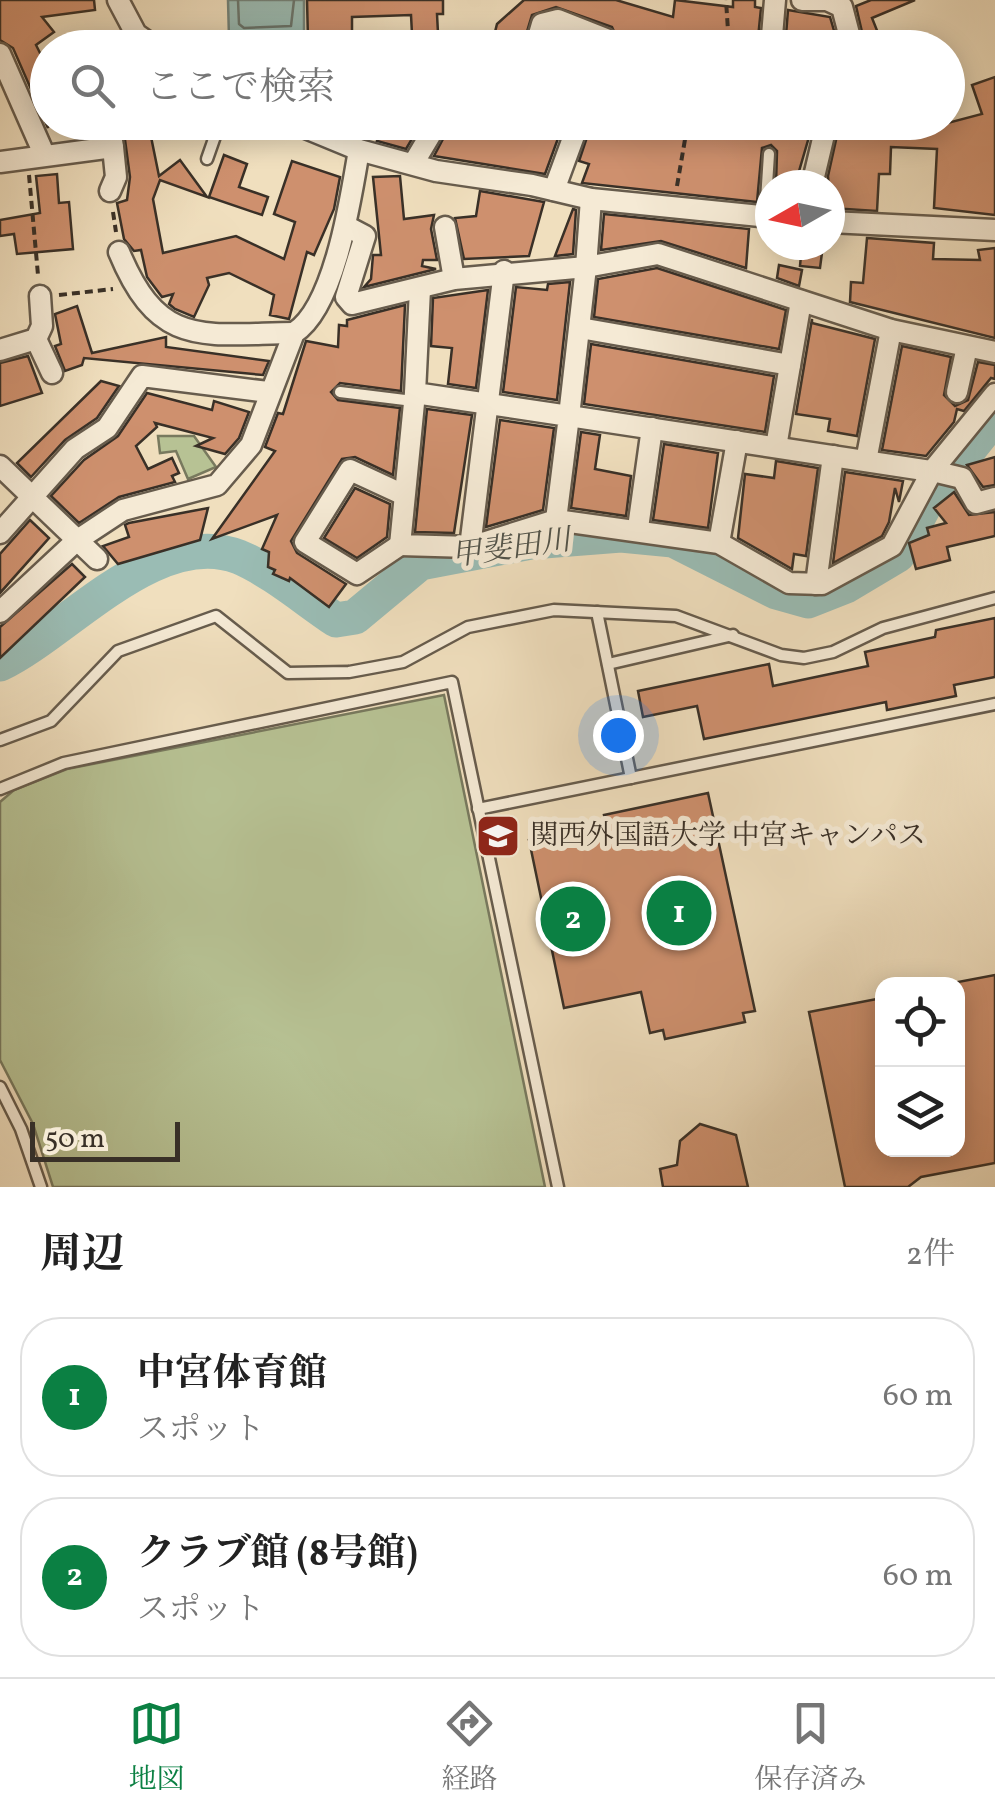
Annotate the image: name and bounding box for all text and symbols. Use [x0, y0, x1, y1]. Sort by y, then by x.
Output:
search box [30, 30, 965, 140]
icon: search [65, 58, 120, 113]
text: ここで検索 [145, 63, 335, 116]
north arrow [755, 170, 845, 260]
water label: 甲斐田川 [449, 519, 576, 578]
your location [593, 710, 644, 761]
school or university icon: 関西外国語大学 中宮キャンパス [475, 813, 521, 859]
place label: 関西外国語大学 中宮キャンパス [530, 817, 926, 856]
pin: 1 [646, 876, 712, 950]
pin: 2 [540, 882, 606, 956]
map controls [875, 977, 965, 1157]
button: locate [875, 977, 965, 1067]
button: layers [875, 1067, 965, 1157]
scale bar [30, 1117, 180, 1162]
text: 50 m [45, 1120, 105, 1159]
text: 周辺 [40, 1227, 124, 1286]
text: 2件 [906, 1234, 955, 1278]
text: 中宮体育館 [137, 1349, 327, 1402]
text: 1 [68, 1375, 81, 1419]
text: 60 m [883, 1375, 953, 1419]
text: スポット [137, 1409, 265, 1453]
text: クラブ館 (8号館) [137, 1529, 418, 1582]
text: 2 [66, 1555, 83, 1599]
text: 60 m [883, 1555, 953, 1599]
text: スポット [137, 1589, 265, 1633]
tab: 地図 [128, 1696, 185, 1800]
tab: 経路 [441, 1696, 498, 1800]
tab: 保存済み [754, 1696, 867, 1800]

